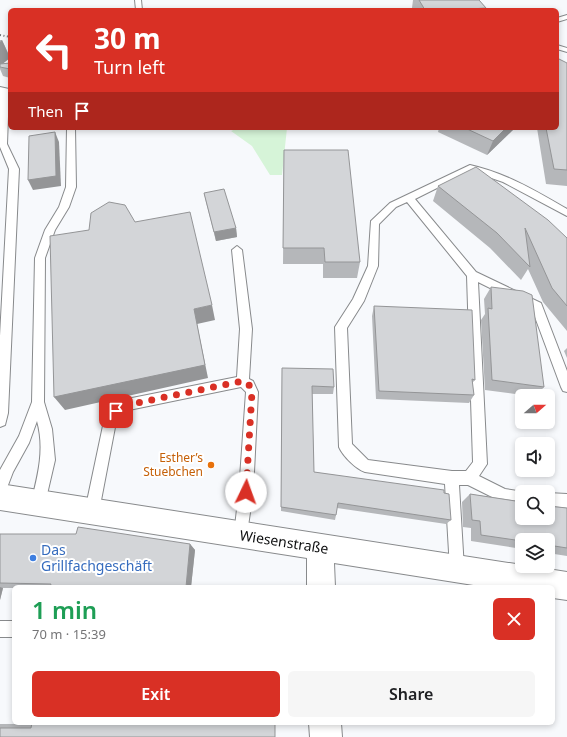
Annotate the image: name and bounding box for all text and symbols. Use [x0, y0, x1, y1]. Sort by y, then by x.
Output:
text: 30 m [94, 19, 161, 57]
icon: left [28, 24, 80, 76]
text: Turn left [94, 55, 165, 79]
icon: arrive [71, 100, 93, 122]
text: Then [28, 101, 63, 121]
north arrow [515, 389, 555, 429]
map controls [515, 389, 555, 573]
pin [99, 394, 133, 428]
icon: arrive [105, 400, 127, 422]
button: sound [515, 437, 555, 477]
place label: Esther’s Stuebchen [143, 449, 203, 480]
marker: Esther’s Stuebchen [206, 460, 216, 470]
position arrow [225, 471, 267, 513]
button: search [515, 485, 555, 525]
street label: Wiesenstraße [238, 525, 330, 558]
button: layers [515, 533, 555, 573]
place label: Das Grillfachgeschäft [41, 540, 152, 575]
marker: Das Grillfachgeschäft [28, 553, 38, 563]
text: 1 min [32, 593, 97, 626]
button: close [493, 598, 535, 640]
text: 70 m · 15:39 [32, 625, 106, 643]
button: Exit [32, 671, 280, 717]
button: Share [288, 671, 535, 717]

